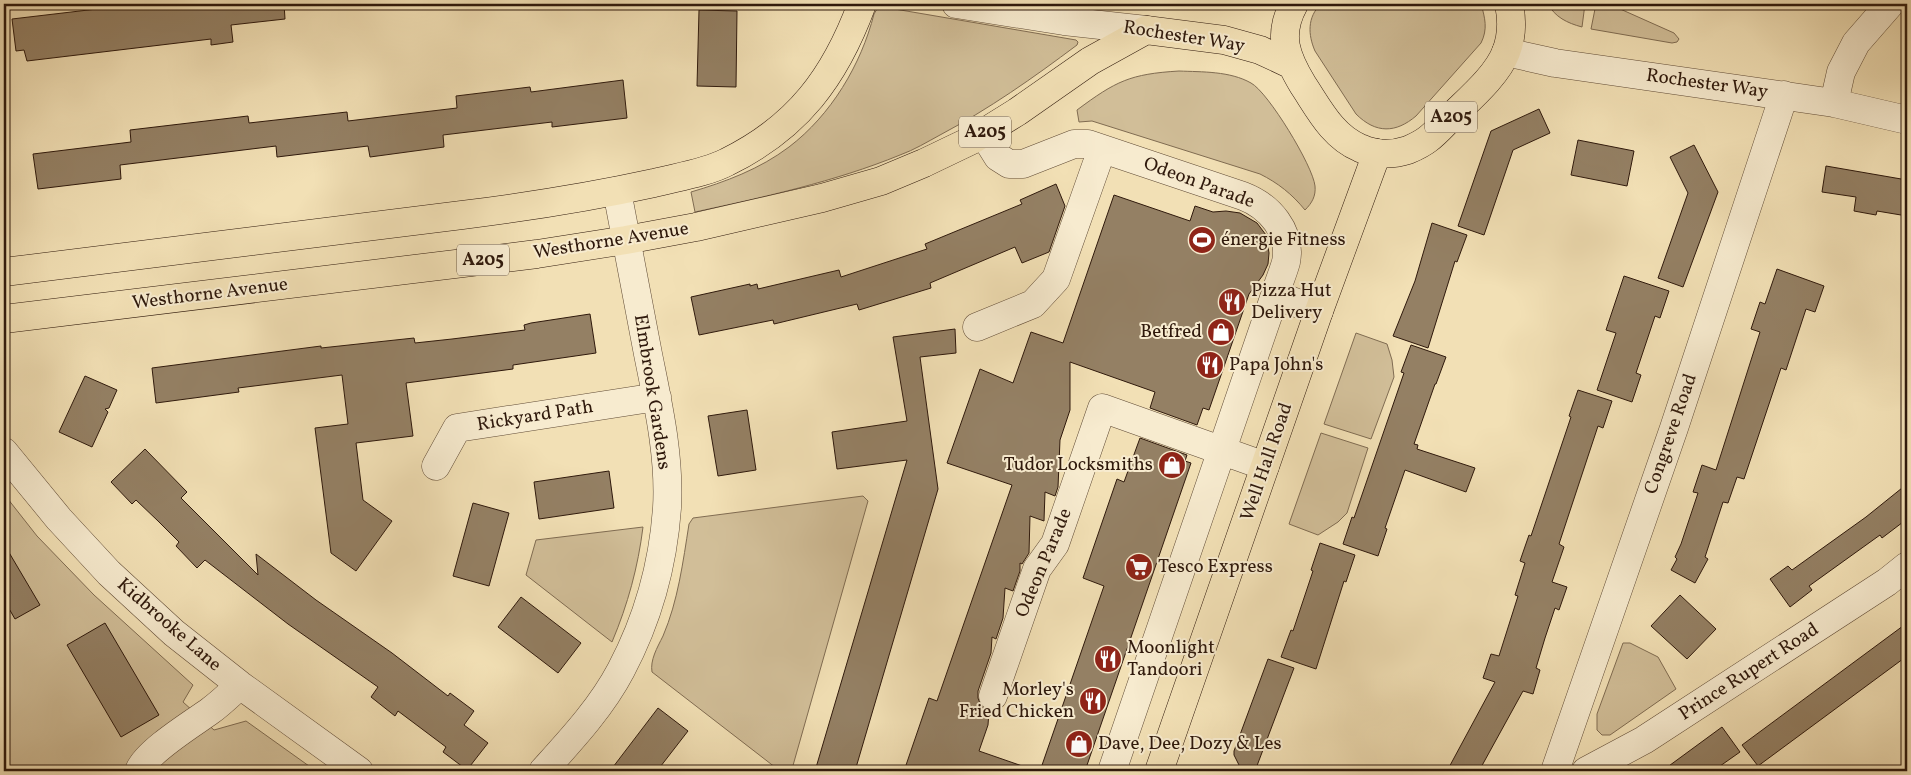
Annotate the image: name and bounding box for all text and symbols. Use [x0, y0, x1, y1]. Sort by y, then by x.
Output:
street label: Rochester Way [1121, 15, 1247, 59]
street label: Rochester Way [1644, 63, 1770, 105]
road number: A205 [1425, 101, 1477, 132]
road number: A205 [959, 116, 1011, 148]
street label: Odeon Parade [1140, 151, 1258, 215]
street label: Westhorne Avenue [531, 216, 691, 266]
sports icon: énergie Fitness [1187, 225, 1217, 255]
place label: énergie Fitness [1221, 227, 1346, 253]
road number: A205 [457, 244, 509, 276]
street label: Westhorne Avenue [130, 272, 290, 316]
place label: Pizza Hut Delivery [1251, 278, 1332, 326]
restaurant icon: Pizza Hut Delivery [1217, 287, 1247, 317]
street label: Elmbrook Gardens [627, 312, 677, 472]
shop icon: Betfred [1206, 317, 1236, 347]
place label: Betfred [1140, 319, 1202, 345]
restaurant icon: Papa John's [1195, 350, 1225, 380]
place label: Papa John's [1229, 352, 1323, 378]
street label: Congreve Road [1638, 370, 1704, 498]
street label: Rickyard Path [475, 394, 595, 438]
street label: Well Hall Road [1235, 399, 1299, 525]
shop icon: Tudor Locksmiths [1157, 450, 1187, 480]
place label: Tudor Locksmiths [1004, 452, 1153, 478]
street label: Odeon Parade [1009, 504, 1079, 622]
supermarket icon: Tesco Express [1124, 552, 1154, 582]
place label: Tesco Express [1158, 554, 1273, 580]
street label: Kidbrooke Lane [111, 572, 227, 678]
street label: Prince Rupert Road [1674, 617, 1824, 727]
place label: Moonlight Tandoori [1127, 635, 1215, 683]
restaurant icon: Moonlight Tandoori [1093, 644, 1123, 674]
place label: Morley's Fried Chicken [959, 677, 1074, 725]
restaurant icon: Morley's Fried Chicken [1078, 686, 1108, 716]
shop icon: Dave, Dee, Dozy & Les [1064, 729, 1094, 759]
place label: Dave, Dee, Dozy & Les [1098, 731, 1282, 757]

